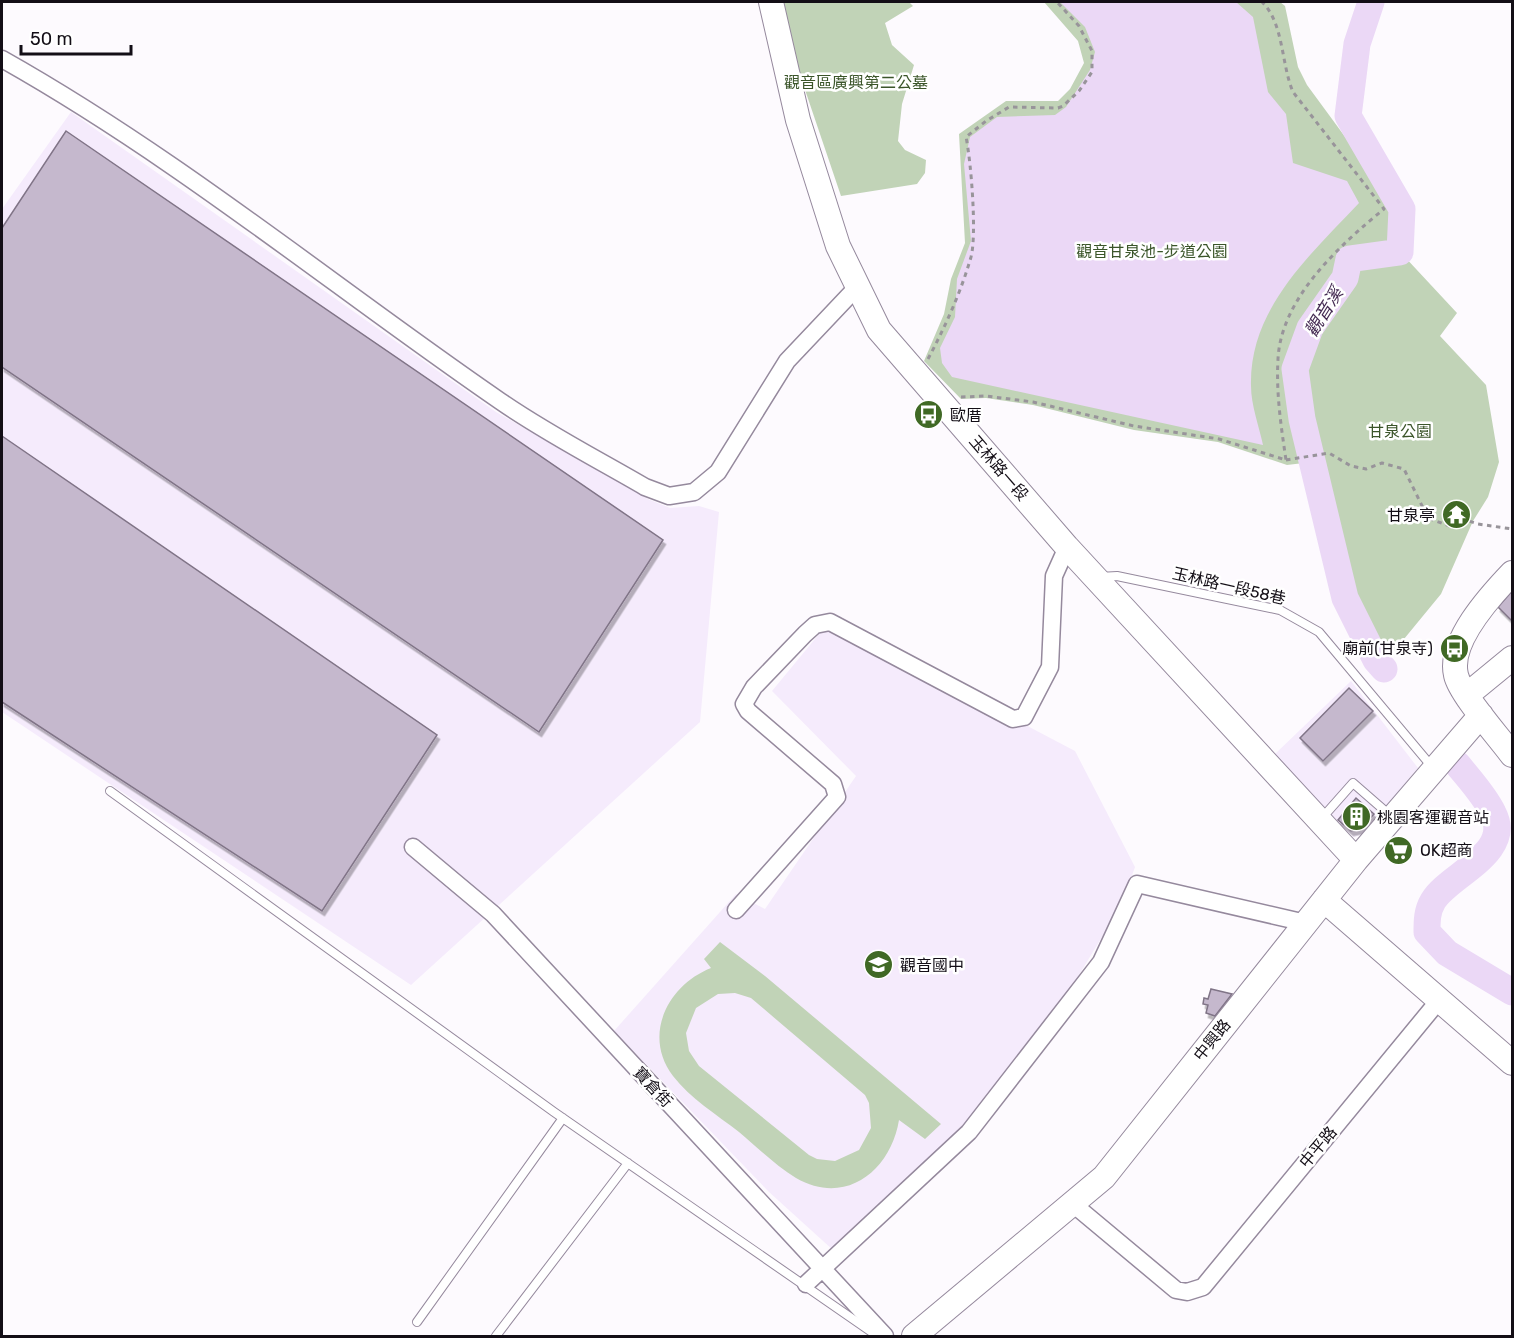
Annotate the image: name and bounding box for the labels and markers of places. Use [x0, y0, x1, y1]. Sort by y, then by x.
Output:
bus stop icon: 歐厝 [913, 399, 945, 431]
place label: 歐厝 [950, 406, 982, 425]
temple icon: 甘泉亭 [1440, 499, 1472, 531]
place label: 甘泉亭 [1387, 506, 1435, 525]
bus stop icon: 廟前(甘泉寺) [1438, 632, 1470, 664]
place label: 廟前(甘泉寺) [1342, 639, 1433, 658]
building icon: 桃園客運觀音站 [1340, 801, 1372, 833]
place label: 桃園客運觀音站 [1377, 808, 1489, 827]
supermarket icon: OK超商 [1383, 834, 1415, 866]
place label: OK超商 [1420, 841, 1472, 860]
school or university icon: 觀音國中 [863, 949, 895, 981]
place label: 觀音國中 [900, 956, 964, 975]

